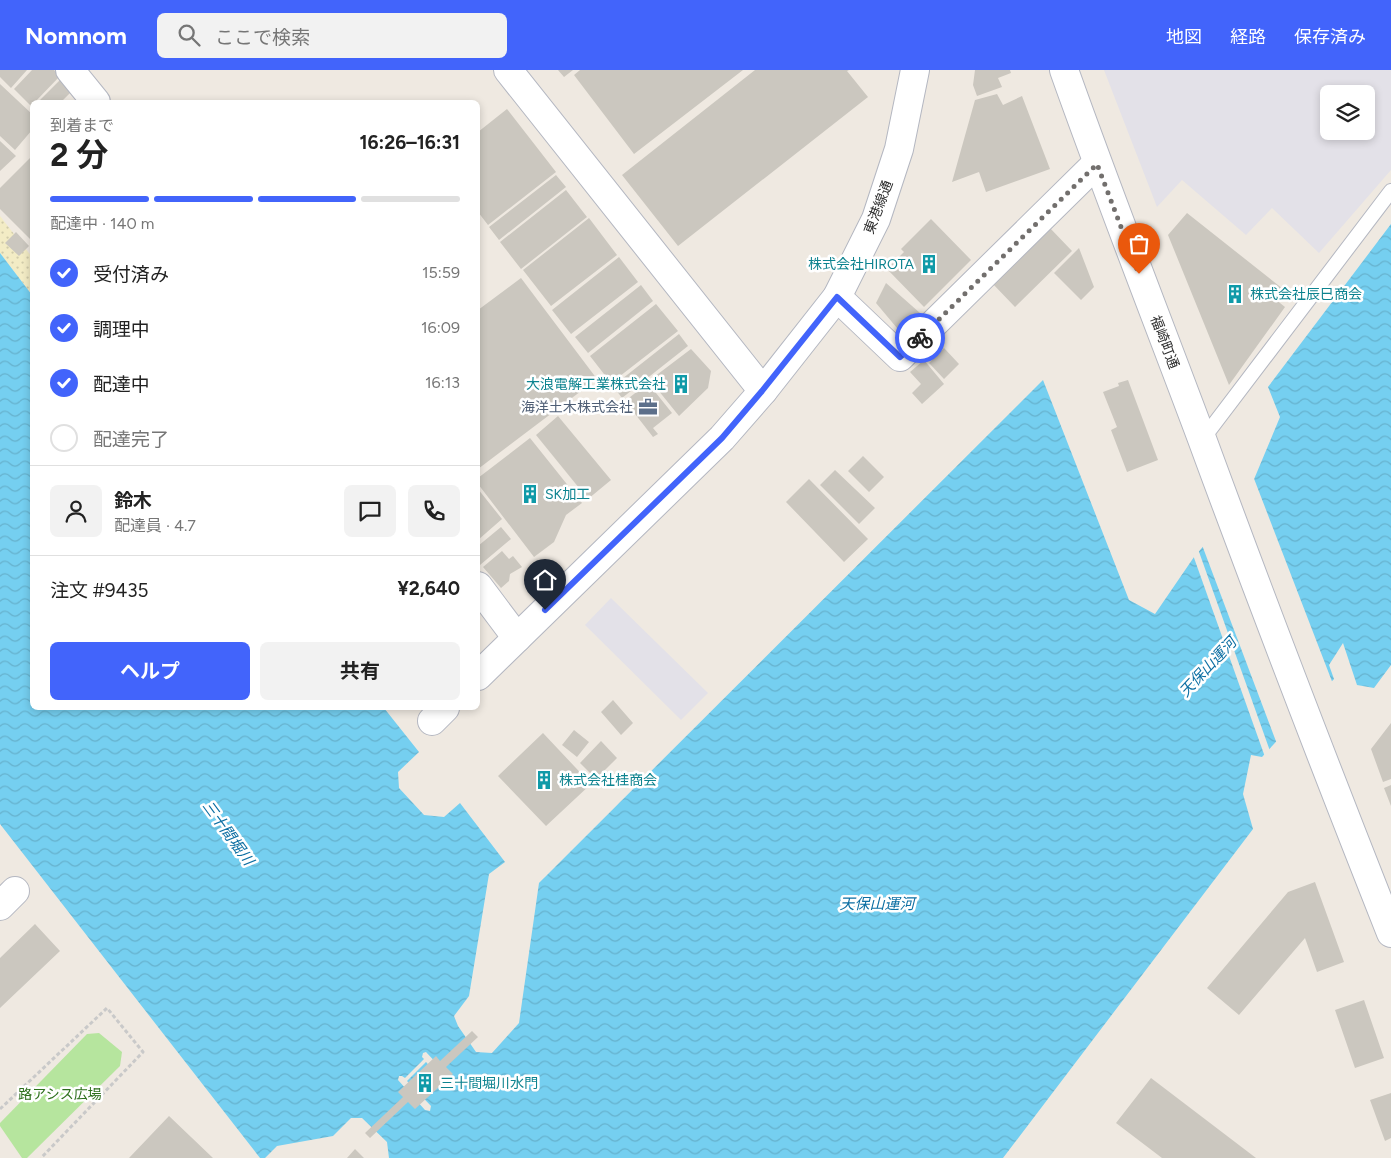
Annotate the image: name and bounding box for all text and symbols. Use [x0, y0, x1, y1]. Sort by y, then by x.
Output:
search box [157, 13, 507, 58]
text: Nomnom [25, 21, 127, 50]
icon: search [175, 21, 203, 49]
text: ここで検索 [215, 26, 310, 49]
text: 地図 [1166, 26, 1202, 48]
text: 経路 [1230, 26, 1266, 48]
text: 保存済み [1294, 26, 1366, 48]
map controls [1320, 85, 1375, 140]
button: layers [1320, 85, 1375, 140]
text: 到着まで [50, 116, 114, 135]
text: 16:26–16:31 [359, 131, 460, 154]
text: 2 分 [50, 136, 108, 174]
street label: 東港線通 [860, 178, 896, 236]
text: 配達中 · 140 m [50, 214, 154, 233]
pin [1118, 223, 1160, 274]
icon: bag [1125, 230, 1153, 258]
building icon: 株式会社HIROTA [918, 253, 940, 275]
place label: 株式会社HIROTA [808, 256, 915, 273]
icon: check [50, 259, 78, 287]
text: 受付済み [93, 263, 169, 286]
text: 15:59 [422, 263, 460, 282]
building icon: 株式会社辰巳商会 [1224, 283, 1246, 305]
place label: 株式会社辰巳商会 [1250, 286, 1362, 303]
courier [895, 313, 945, 363]
street label: 福崎町通 [1147, 313, 1183, 371]
icon: check [50, 314, 78, 342]
text: 調理中 [93, 318, 150, 341]
text: 16:09 [421, 318, 460, 337]
icon: bike [906, 324, 934, 352]
icon: check [50, 369, 78, 397]
text: 配達中 [93, 373, 150, 396]
text: 16:13 [425, 373, 460, 392]
building icon: 大浪電解工業株式会社 [670, 373, 692, 395]
place label: 大浪電解工業株式会社 [526, 376, 666, 393]
office icon: 海洋土木株式会社 [637, 396, 659, 418]
place label: 海洋土木株式会社 [521, 399, 633, 416]
text: 配達完了 [93, 428, 169, 451]
building icon: SK加工 [519, 483, 541, 505]
button: person [50, 485, 102, 537]
button: chat [344, 485, 396, 537]
button: phone [408, 485, 460, 537]
place label: SK加工 [545, 486, 590, 503]
text: 鈴木 [114, 489, 152, 512]
text: 配達員 · 4.7 [114, 516, 196, 535]
pin [524, 559, 566, 610]
icon: home [531, 566, 559, 594]
text: ¥2,640 [397, 577, 460, 600]
text: 注文 #9435 [50, 579, 148, 602]
water label: 天保山運河 [1176, 631, 1242, 701]
button: ヘルプ [50, 642, 250, 700]
button: 共有 [260, 642, 460, 700]
building icon: 株式会社桂商会 [533, 769, 555, 791]
place label: 株式会社桂商会 [559, 772, 657, 789]
water label: 三十間堀川 [199, 797, 258, 870]
water label: 天保山運河 [839, 895, 917, 913]
building icon: 三十間堀川水門 [414, 1072, 436, 1094]
place label: 三十間堀川水門 [440, 1075, 538, 1092]
park label: 路アシス広場 [18, 1086, 102, 1103]

